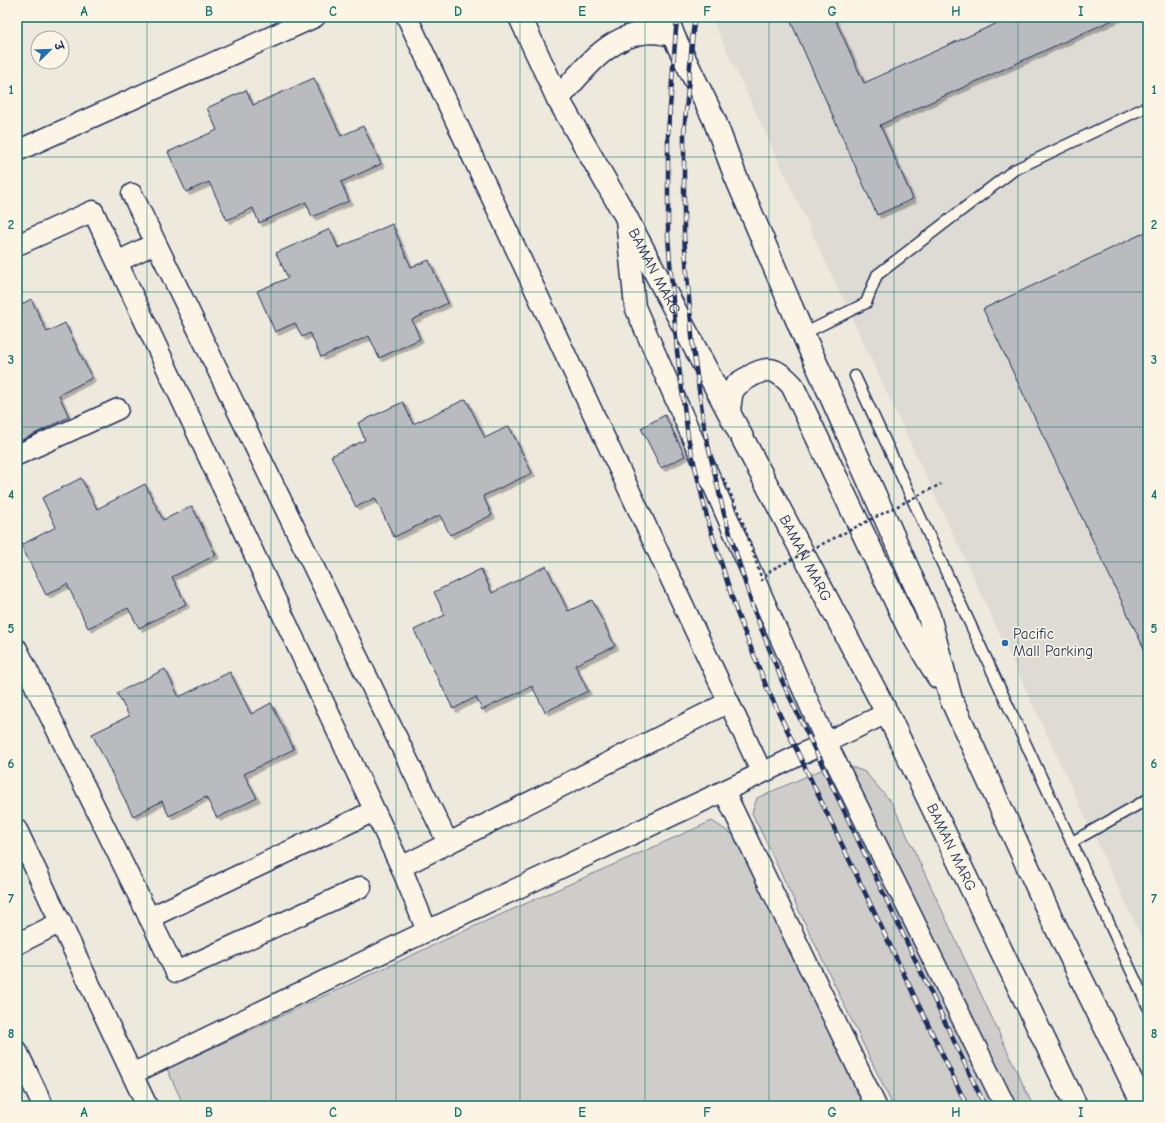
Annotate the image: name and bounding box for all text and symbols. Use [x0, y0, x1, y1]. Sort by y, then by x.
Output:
text: A [80, 4, 88, 19]
text: B [205, 4, 213, 19]
text: C [329, 4, 337, 19]
text: D [454, 4, 462, 19]
text: E [578, 4, 586, 19]
text: F [703, 4, 711, 19]
text: G [827, 4, 837, 19]
text: H [951, 4, 961, 19]
text: I [1078, 4, 1084, 19]
north arrow [30, 30, 70, 70]
text: उ [51, 39, 67, 54]
text: 1 [8, 82, 14, 97]
text: 1 [1151, 82, 1157, 97]
text: 2 [8, 217, 14, 232]
text: 2 [1151, 217, 1157, 232]
street label: BAMAN MARG [625, 225, 685, 318]
text: 3 [8, 352, 14, 367]
text: 3 [1151, 352, 1157, 367]
text: 4 [8, 487, 14, 502]
text: 4 [1151, 487, 1157, 502]
street label: BAMAN MARG [775, 512, 836, 605]
text: 5 [8, 621, 15, 636]
text: 5 [1151, 621, 1158, 636]
place label: Pacific Mall Parking [1013, 625, 1093, 660]
marker: Pacific Mall Parking [1000, 638, 1010, 648]
text: 6 [8, 756, 15, 771]
text: 6 [1151, 756, 1158, 771]
street label: BAMAN MARG [923, 800, 980, 894]
text: 7 [8, 891, 14, 906]
text: 7 [1151, 891, 1157, 906]
text: 8 [8, 1026, 14, 1041]
text: 8 [1151, 1026, 1157, 1041]
text: A [80, 1105, 88, 1120]
text: B [205, 1105, 213, 1120]
text: C [329, 1105, 337, 1120]
text: D [454, 1105, 462, 1120]
text: E [578, 1105, 586, 1120]
text: F [703, 1105, 711, 1120]
text: G [827, 1105, 837, 1120]
text: H [951, 1105, 961, 1120]
text: I [1078, 1105, 1084, 1120]

